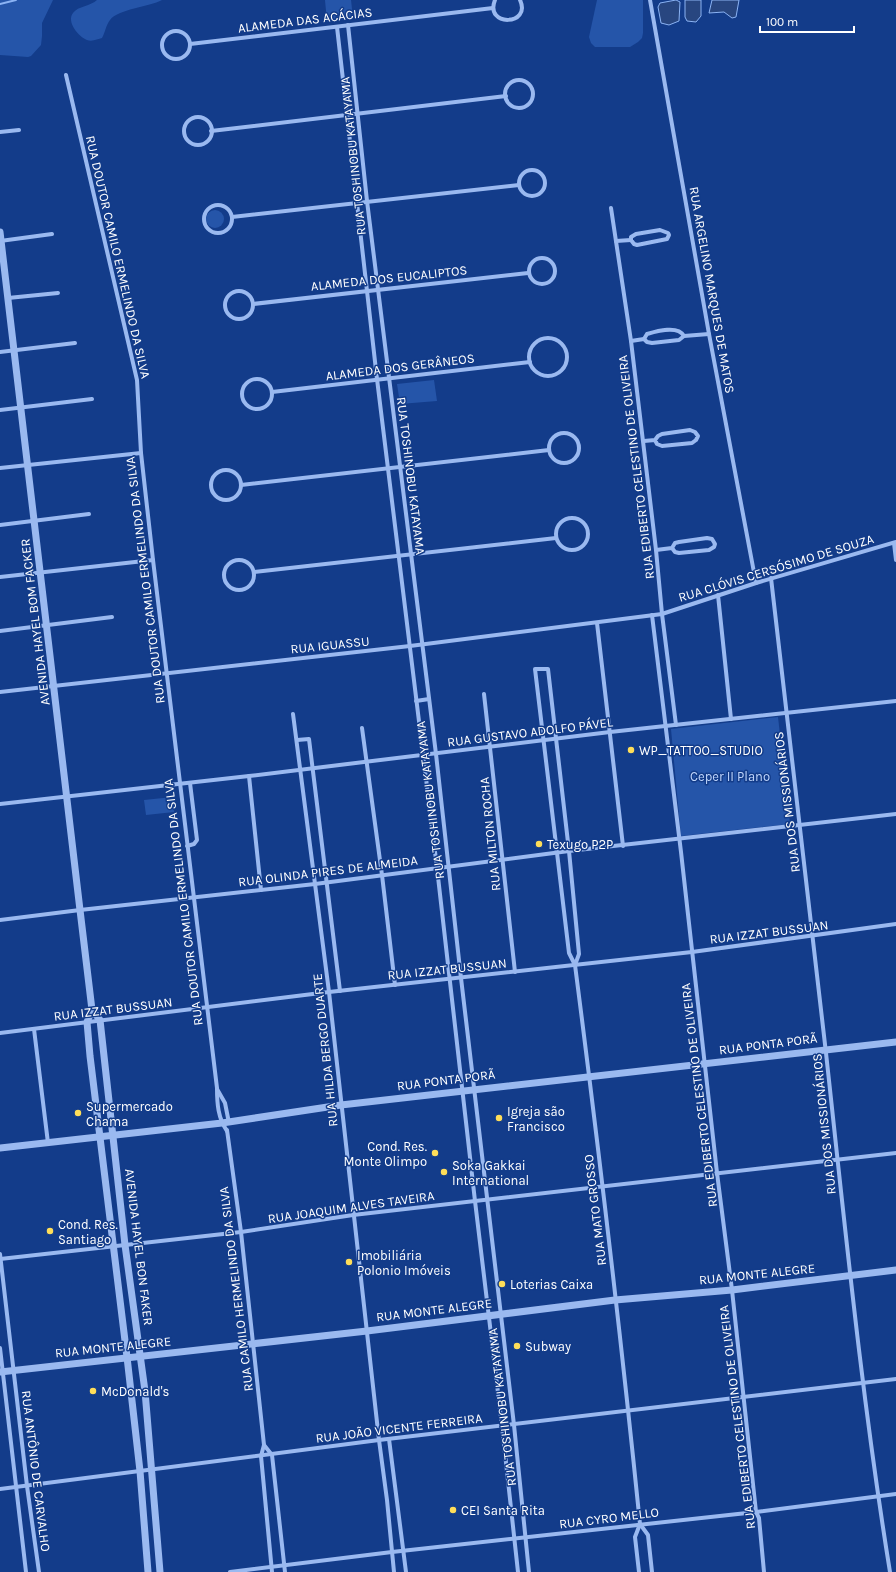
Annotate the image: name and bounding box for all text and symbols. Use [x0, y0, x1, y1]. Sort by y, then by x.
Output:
street label: ALAMEDA DAS ACÁCIAS [237, 2, 373, 36]
scale bar [760, 8, 854, 34]
text: 100 m [766, 15, 798, 29]
street label: RUA TOSHINOBU KATAYAMA [337, 76, 369, 236]
street label: RUA DOUTOR CAMILO ERMELINDO DA SILVA [83, 134, 153, 380]
street label: RUA ARGELINO MARQUES DE MATOS [686, 186, 738, 394]
street label: ALAMEDA DOS EUCALIPTOS [310, 262, 468, 294]
street label: ALAMEDA DOS GERÂNEOS [325, 349, 475, 384]
street label: RUA EDIBERTO CELESTINO DE OLIVEIRA [615, 354, 657, 580]
street label: RUA TOSHINOBU KATAYAMA [394, 396, 428, 556]
street label: RUA DOUTOR CAMILO ERMELINDO DA SILVA [122, 455, 168, 704]
street label: RUA CLÓVIS CERSÓSIMO DE SOUZA [676, 530, 876, 605]
street label: AVENIDA HAYEL BOM FACKER [17, 538, 53, 706]
street label: RUA IGUASSU [290, 633, 370, 657]
street label: RUA GUSTAVO ADOLFO PÁVEL [446, 712, 614, 750]
street label: RUA TOSHINOBU KATAYAMA [413, 720, 447, 880]
street label: RUA DOS MISSIONÁRIOS [769, 731, 803, 873]
place label: WP_TATTOO_STUDIO [639, 743, 763, 758]
marker: WP_TATTOO_STUDIO [626, 745, 636, 755]
park label: Ceper II Plano [690, 769, 770, 784]
street label: RUA MILTON ROCHA [477, 776, 503, 892]
street label: RUA DOUTOR CAMILO ERMELINDO DA SILVA [160, 777, 206, 1026]
place label: Texugo P2P [547, 837, 613, 852]
marker: Texugo P2P [534, 839, 544, 849]
street label: RUA OLINDA PIRES DE ALMEIDA [237, 852, 419, 889]
street label: RUA IZZAT BUSSUAN [709, 917, 829, 947]
street label: RUA IZZAT BUSSUAN [387, 955, 507, 983]
street label: RUA HILDA BERGO DUARTE [309, 973, 341, 1127]
street label: RUA EDIBERTO CELESTINO DE OLIVEIRA [678, 982, 720, 1208]
street label: RUA IZZAT BUSSUAN [53, 994, 173, 1024]
street label: RUA PONTA PORÃ [718, 1030, 819, 1057]
street label: RUA DOS MISSIONÁRIOS [807, 1053, 839, 1195]
street label: RUA PONTA PORÃ [396, 1066, 497, 1093]
place label: Supermercado Chama [86, 1099, 173, 1129]
place label: Igreja são Francisco [507, 1104, 565, 1134]
marker: Supermercado Chama [73, 1108, 83, 1118]
marker: Igreja são Francisco [494, 1113, 504, 1123]
place label: Cond. Res. Monte Olimpo [344, 1139, 427, 1169]
marker: Cond. Res. Monte Olimpo [430, 1148, 440, 1158]
street label: RUA MATO GROSSO [581, 1154, 609, 1266]
place label: Soka Gakkai International [452, 1158, 529, 1188]
marker: Soka Gakkai International [439, 1167, 449, 1177]
street label: AVENIDA HAYEL BON FAKER [122, 1168, 156, 1326]
street label: RUA CAMILO HERMELINDO DA SILVA [216, 1185, 256, 1392]
street label: RUA JOAQUIM ALVES TAVEIRA [267, 1188, 436, 1226]
place label: Cond. Res. Santiago [58, 1217, 118, 1247]
marker: Cond. Res. Santiago [45, 1226, 55, 1236]
place label: Imobiliária Polonio Imóveis [357, 1248, 451, 1278]
marker: Imobiliária Polonio Imóveis [344, 1257, 354, 1267]
street label: RUA MONTE ALEGRE [698, 1260, 816, 1288]
place label: Loterias Caixa [510, 1277, 593, 1292]
marker: Loterias Caixa [497, 1279, 507, 1289]
street label: RUA MONTE ALEGRE [375, 1295, 493, 1325]
street label: RUA EDIBERTO CELESTINO DE OLIVEIRA [716, 1304, 758, 1530]
street label: RUA TOSHINOBU KATAYAMA [485, 1327, 519, 1487]
street label: RUA MONTE ALEGRE [54, 1333, 172, 1361]
place label: Subway [525, 1339, 571, 1354]
marker: Subway [512, 1341, 522, 1351]
place label: McDonald's [101, 1384, 170, 1399]
marker: McDonald's [88, 1386, 98, 1396]
street label: RUA ANTÔNIO DE CARVALHO [19, 1389, 54, 1552]
street label: RUA JOÃO VICENTE FERREIRA [315, 1410, 484, 1446]
place label: CEI Santa Rita [461, 1503, 545, 1518]
street label: RUA CYRO MELLO [558, 1504, 660, 1532]
marker: CEI Santa Rita [448, 1505, 458, 1515]

